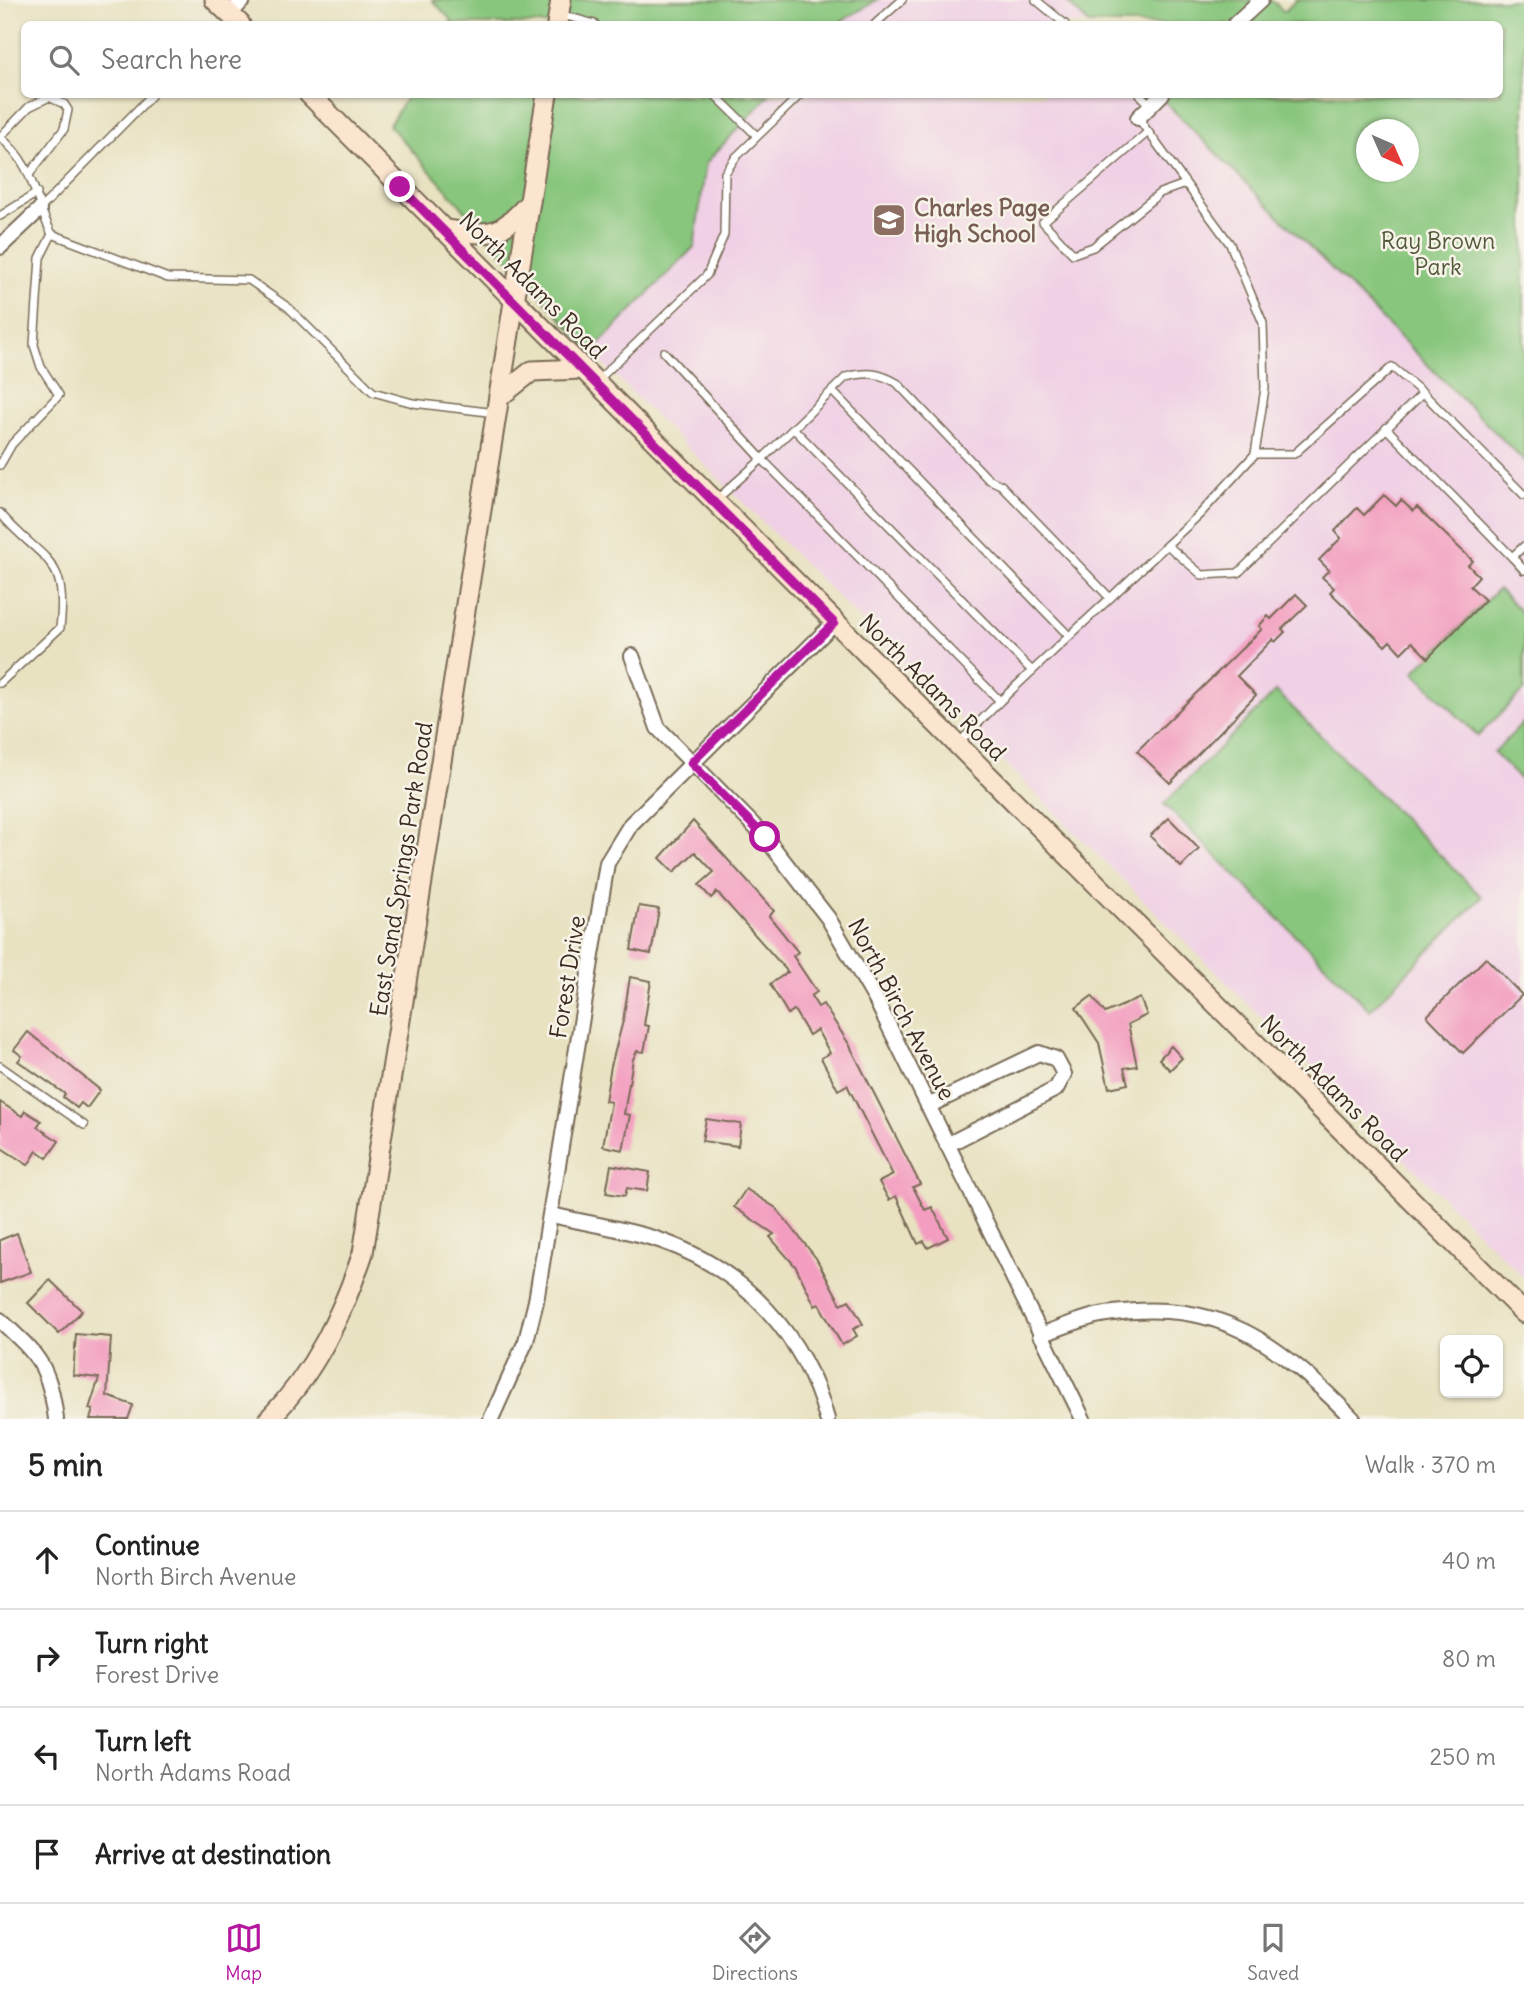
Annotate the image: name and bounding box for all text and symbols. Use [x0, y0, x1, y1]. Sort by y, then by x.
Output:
search box [21, 21, 1503, 98]
icon: search [45, 41, 83, 79]
text: Search here [101, 43, 242, 76]
north arrow [1356, 119, 1419, 182]
route end [384, 171, 415, 202]
place label: Charles Page High School [914, 193, 1050, 248]
school or university icon: Charles Page High School [870, 201, 908, 239]
street label: North Adams Road [453, 205, 613, 365]
park label: Ray Brown Park [1381, 226, 1495, 281]
street label: North Adams Road [853, 607, 1013, 767]
street label: East Sand Springs Park Road [363, 720, 439, 1018]
route start [749, 821, 780, 852]
street label: Forest Drive [543, 913, 591, 1041]
street label: North Birch Avenue [842, 913, 962, 1105]
street label: North Adams Road [1254, 1008, 1414, 1168]
map controls [1440, 1335, 1503, 1398]
button: locate [1440, 1335, 1503, 1398]
text: 5 min [28, 1446, 103, 1484]
text: Walk · 370 m [1365, 1450, 1496, 1479]
text: Continue [95, 1529, 200, 1562]
icon: ahead [28, 1541, 66, 1579]
text: 40 m [1442, 1546, 1496, 1575]
text: North Birch Avenue [95, 1562, 296, 1591]
text: Turn right [95, 1627, 208, 1660]
icon: right [28, 1639, 66, 1677]
text: 80 m [1442, 1644, 1496, 1673]
text: Forest Drive [95, 1660, 219, 1689]
text: Turn left [95, 1725, 191, 1758]
icon: left [28, 1737, 66, 1775]
text: 250 m [1429, 1742, 1496, 1771]
text: North Adams Road [95, 1758, 291, 1787]
icon: arrive [28, 1835, 66, 1873]
text: Arrive at destination [95, 1838, 331, 1871]
tab: Map [225, 1919, 263, 1985]
tab: Directions [712, 1919, 798, 1985]
tab: Saved [1247, 1919, 1299, 1985]

